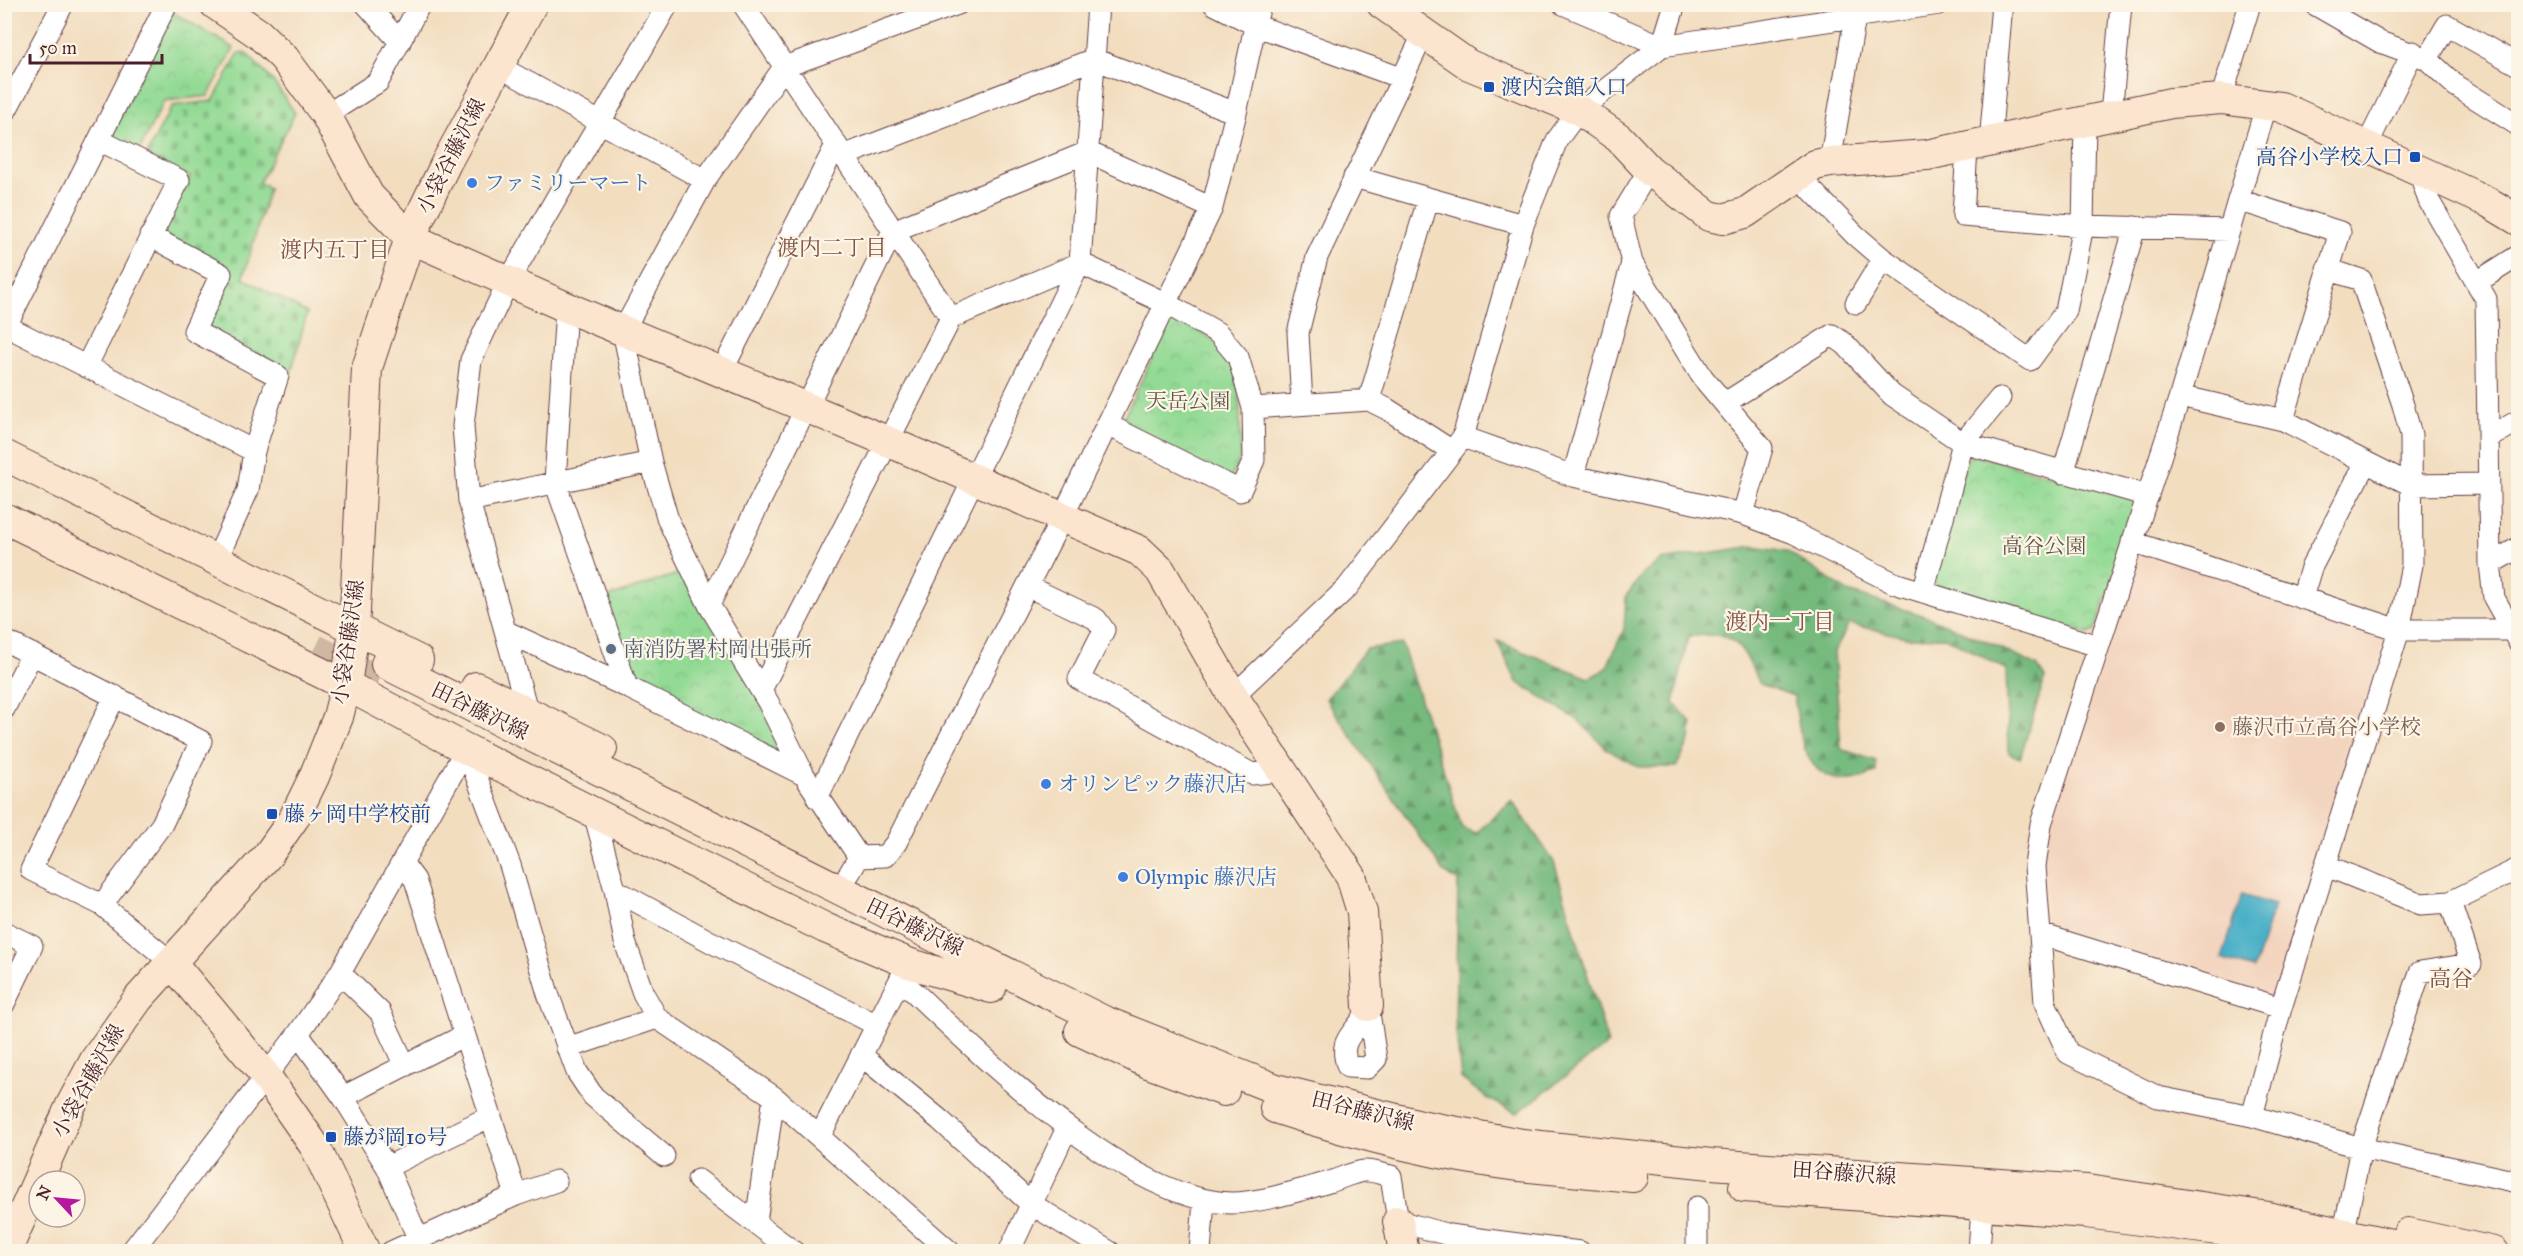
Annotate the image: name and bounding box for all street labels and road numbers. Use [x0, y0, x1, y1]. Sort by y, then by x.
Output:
street label: 小袋谷藤沢線 [411, 94, 491, 218]
street label: 小袋谷藤沢線 [326, 578, 370, 706]
street label: 田谷藤沢線 [427, 676, 533, 746]
street label: 田谷藤沢線 [862, 892, 968, 962]
street label: 小袋谷藤沢線 [46, 1020, 130, 1142]
street label: 田谷藤沢線 [1309, 1086, 1417, 1136]
street label: 田谷藤沢線 [1791, 1156, 1897, 1190]

